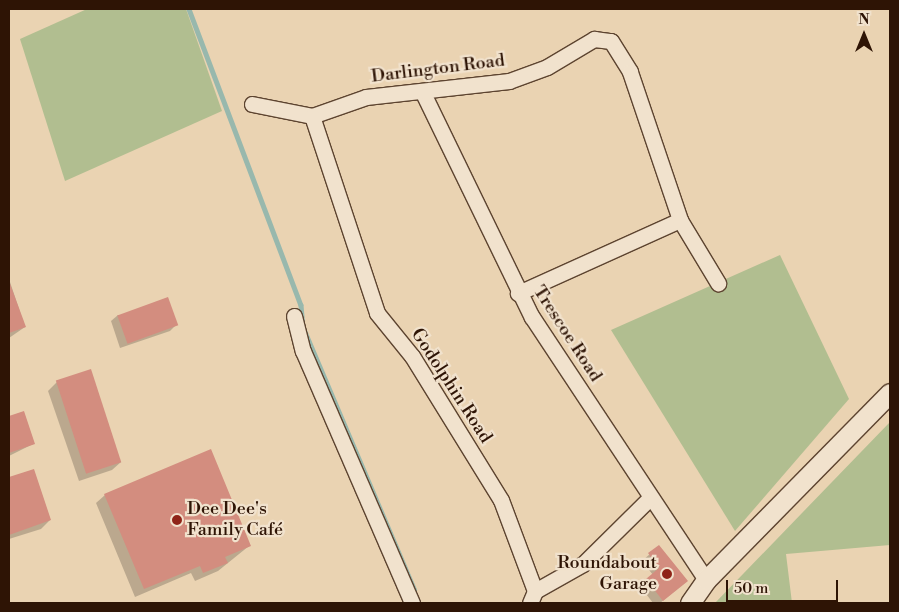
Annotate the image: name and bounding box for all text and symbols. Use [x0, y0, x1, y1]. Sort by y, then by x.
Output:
north arrow [839, 10, 889, 60]
text: N [858, 11, 870, 29]
street label: Darlington Road [370, 50, 506, 88]
street label: Trescoe Road [528, 282, 606, 386]
street label: Godolphin Road [406, 325, 496, 447]
place label: Dee Dee's Family Café [187, 499, 283, 542]
marker: Dee Dee's Family Café [171, 514, 183, 526]
place label: Roundabout Garage [557, 553, 657, 596]
marker: Roundabout Garage [661, 568, 673, 580]
scale bar [729, 570, 842, 602]
text: 50 m [734, 579, 768, 598]

